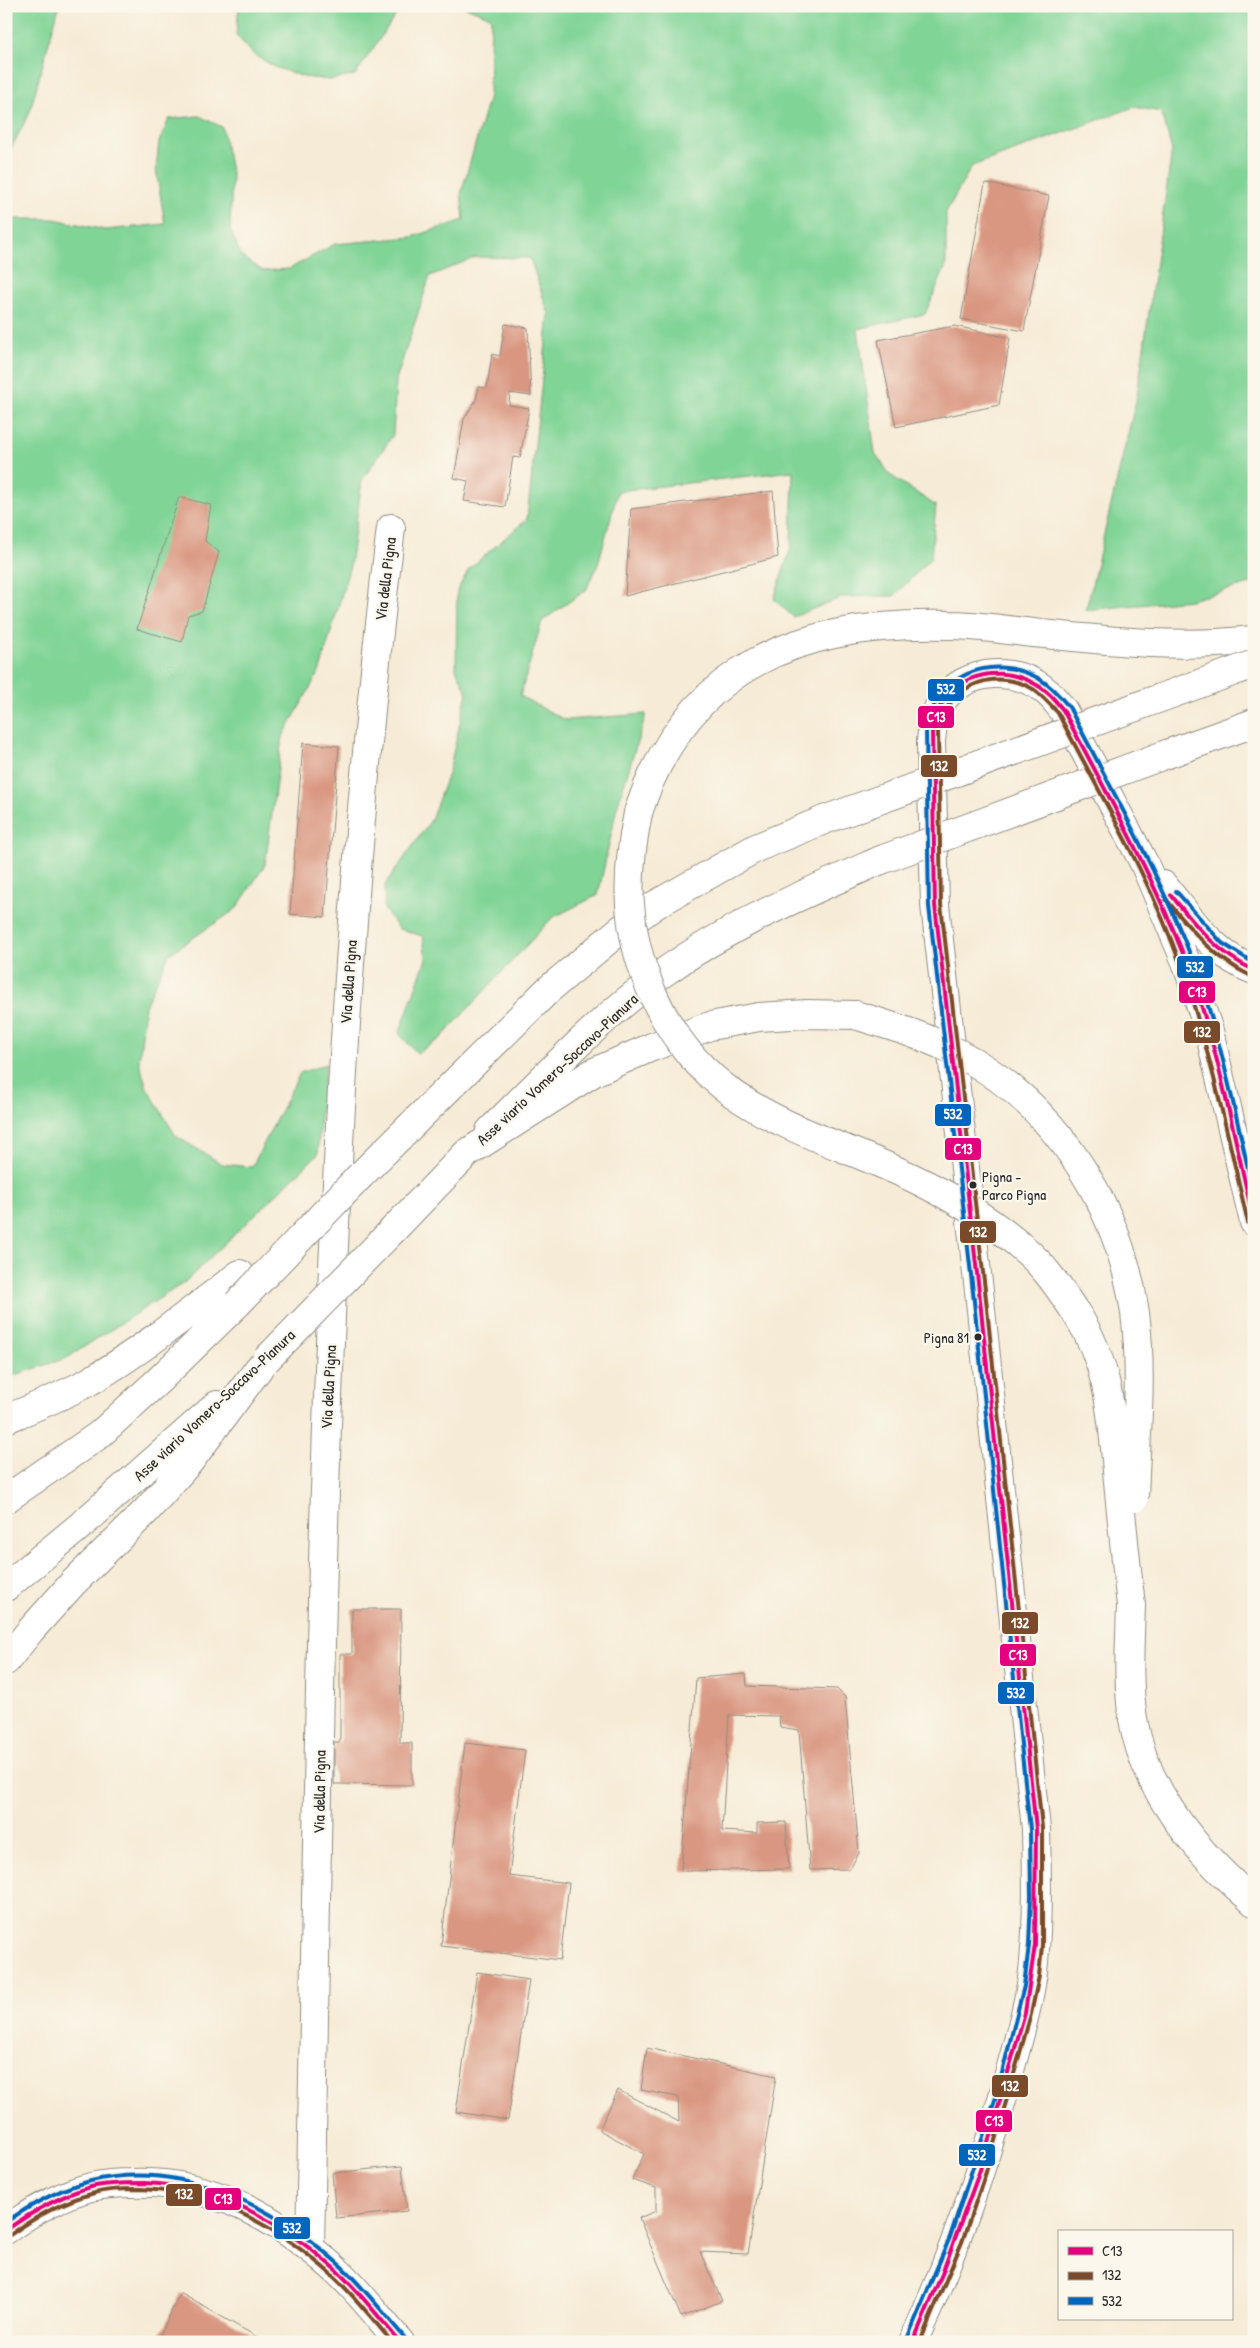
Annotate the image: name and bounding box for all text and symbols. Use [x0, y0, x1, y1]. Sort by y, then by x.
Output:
street label: Via della Pigna [369, 536, 401, 622]
line badge: 532 [927, 678, 965, 702]
text: 532 [937, 679, 956, 698]
line badge: C13 [917, 705, 955, 729]
text: C13 [926, 707, 946, 726]
line badge: 132 [920, 754, 958, 778]
text: 132 [930, 756, 948, 775]
street label: Via della Pigna [334, 939, 362, 1025]
line badge: 532 [1176, 955, 1214, 979]
text: 532 [1186, 957, 1205, 976]
line badge: C13 [1178, 980, 1216, 1004]
text: C13 [1187, 982, 1207, 1001]
street label: Asse viario Vomero-Soccavo-Pianura [471, 988, 643, 1150]
line badge: 132 [1183, 1020, 1221, 1044]
text: 132 [1193, 1022, 1211, 1041]
line badge: 532 [934, 1103, 972, 1127]
text: 532 [944, 1104, 963, 1123]
line badge: C13 [944, 1137, 982, 1161]
text: C13 [953, 1139, 973, 1158]
place label: Pigna - Parco Pigna [982, 1166, 1046, 1205]
marker: Pigna - Parco Pigna [968, 1180, 978, 1190]
line badge: 132 [959, 1220, 997, 1244]
text: 132 [969, 1222, 987, 1241]
street label: Asse viario Vomero-Soccavo-Pianura [128, 1324, 300, 1486]
place label: Pigna 81 [924, 1327, 969, 1348]
marker: Pigna 81 [973, 1332, 983, 1342]
street label: Via della Pigna [315, 1345, 341, 1429]
line badge: 132 [1001, 1611, 1039, 1635]
text: 132 [1011, 1613, 1029, 1632]
line badge: C13 [999, 1643, 1037, 1667]
text: C13 [1008, 1645, 1028, 1664]
line badge: 532 [997, 1681, 1035, 1705]
text: 532 [1007, 1683, 1026, 1702]
street label: Via della Pigna [307, 1750, 331, 1834]
line badge: 132 [991, 2074, 1029, 2098]
text: 132 [1001, 2076, 1019, 2095]
line badge: C13 [975, 2109, 1013, 2133]
text: C13 [984, 2111, 1004, 2130]
line badge: 532 [958, 2143, 996, 2167]
text: 532 [968, 2145, 987, 2164]
line badge: 132 [165, 2183, 203, 2207]
text: 132 [175, 2184, 193, 2203]
line badge: C13 [204, 2187, 242, 2211]
text: C13 [213, 2189, 233, 2208]
line badge: 532 [273, 2216, 311, 2240]
text: 532 [283, 2218, 302, 2237]
legend [1058, 2230, 1232, 2320]
text: C13 [1102, 2240, 1123, 2261]
text: 132 [1102, 2264, 1121, 2285]
text: 532 [1102, 2290, 1122, 2311]

